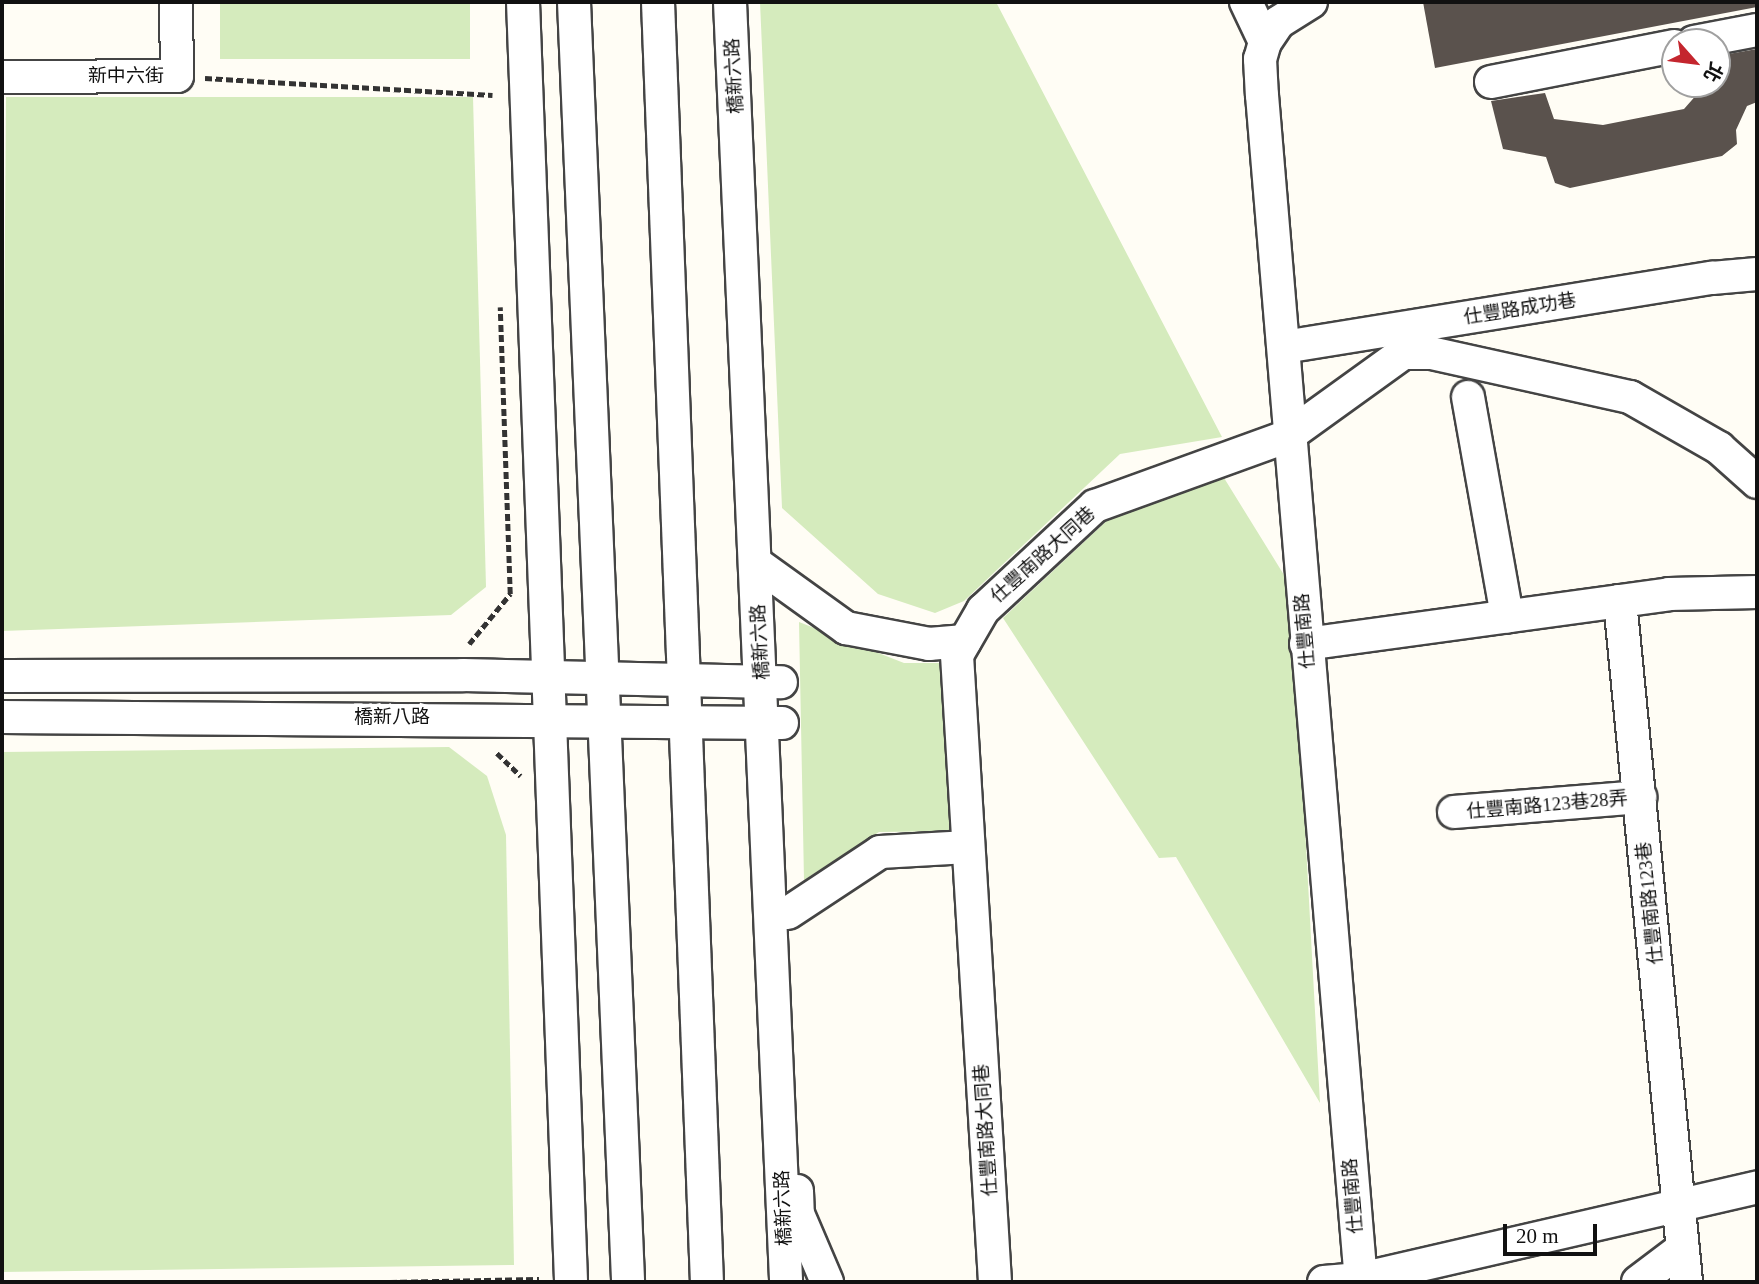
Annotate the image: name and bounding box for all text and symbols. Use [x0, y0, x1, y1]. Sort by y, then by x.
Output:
north arrow [1661, 28, 1731, 98]
street label: 橋新六路 [721, 37, 747, 115]
text: 北 [1699, 59, 1727, 85]
street label: 新中六街 [88, 65, 164, 87]
street label: 仕豐路成功巷 [1462, 289, 1578, 329]
street label: 仕豐南路大同巷 [986, 502, 1100, 608]
street label: 仕豐南路 [1290, 592, 1320, 670]
street label: 橋新六路 [747, 603, 773, 681]
street label: 橋新八路 [354, 706, 430, 728]
street label: 仕豐南路123巷28弄 [1466, 787, 1628, 823]
street label: 仕豐南路123巷 [1632, 840, 1668, 966]
street label: 仕豐南路大同巷 [970, 1063, 1002, 1197]
street label: 仕豐南路 [1338, 1157, 1368, 1235]
street label: 橋新六路 [770, 1170, 796, 1246]
scale bar [1507, 1210, 1602, 1254]
text: 20 m [1516, 1224, 1559, 1248]

